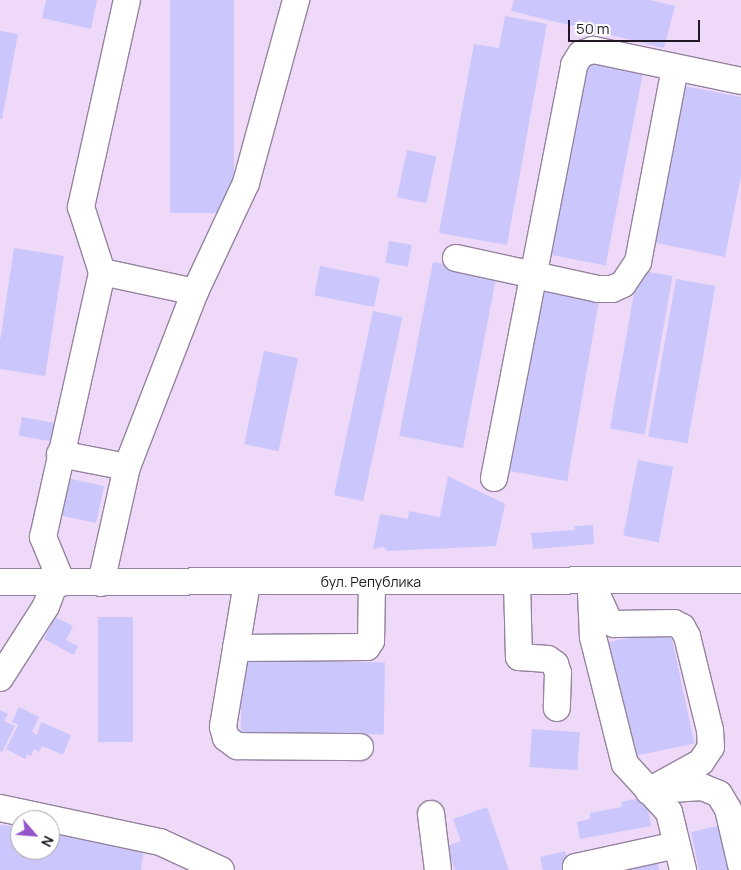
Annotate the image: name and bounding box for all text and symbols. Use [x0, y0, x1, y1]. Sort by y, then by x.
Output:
scale bar [571, 10, 704, 42]
text: 50 m [576, 18, 610, 39]
street label: бул. Република [321, 574, 421, 590]
north arrow [10, 810, 60, 860]
text: N [37, 833, 59, 850]

